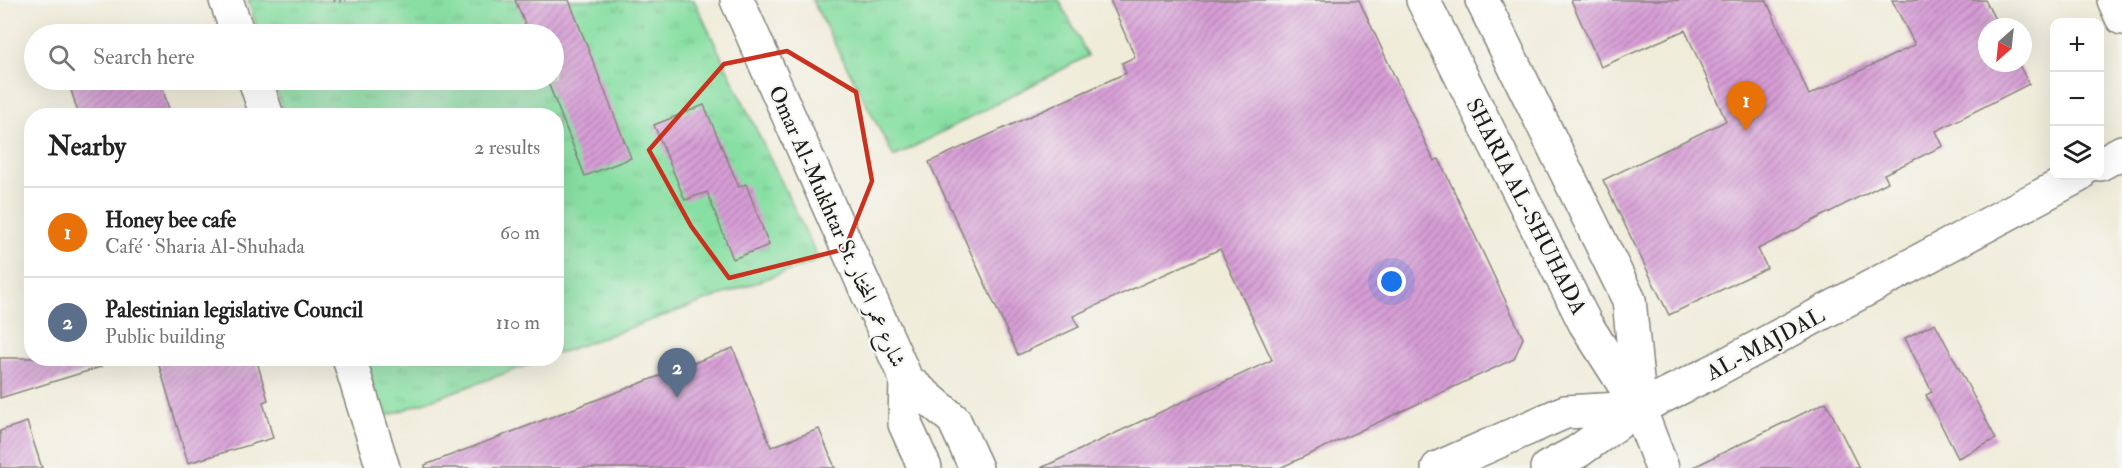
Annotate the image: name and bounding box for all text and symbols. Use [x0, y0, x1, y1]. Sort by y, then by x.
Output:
north arrow [1978, 18, 2032, 72]
map controls [2050, 18, 2104, 180]
button: + [2050, 18, 2104, 72]
search box [24, 24, 564, 90]
icon: search [45, 41, 78, 74]
text: Search here [93, 43, 195, 71]
button: − [2050, 72, 2104, 126]
street label: Omar Al-Mukhtar St. شارع عمر المختار [758, 81, 912, 373]
pin: 1 [1726, 82, 1766, 131]
street label: SHARIA AL-SHUHADA [1459, 94, 1593, 319]
button: layers [2050, 126, 2104, 180]
text: Nearby [48, 131, 126, 163]
text: 2 results [474, 135, 540, 160]
text: Honey bee cafe [105, 206, 236, 234]
text: 1 [64, 220, 71, 245]
text: 60 m [500, 220, 540, 245]
text: Café · Sharia Al-Shuhada [105, 234, 305, 259]
your location [1377, 267, 1406, 296]
text: Palestinian legislative Council [105, 296, 363, 324]
street label: AL-MAJDAL [1700, 301, 1830, 387]
text: 2 [62, 310, 73, 335]
text: 110 m [496, 310, 540, 335]
text: Public building [105, 324, 225, 349]
pin: 2 [658, 348, 696, 398]

